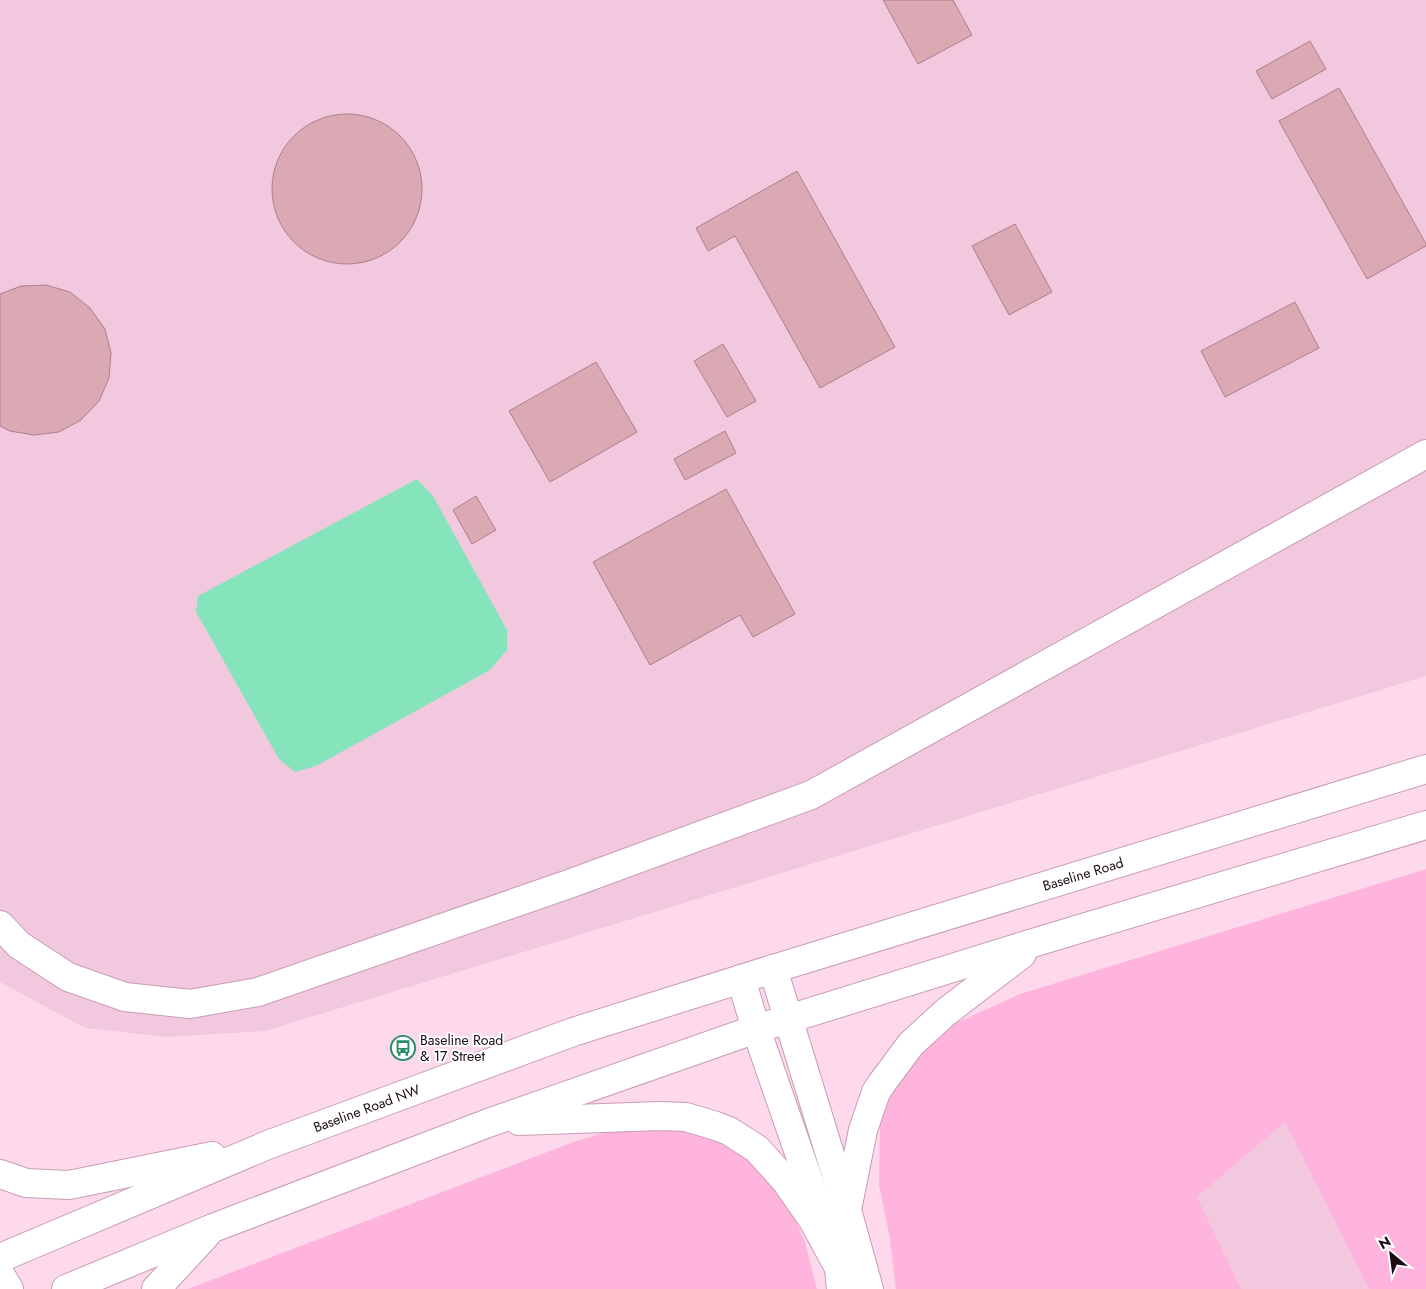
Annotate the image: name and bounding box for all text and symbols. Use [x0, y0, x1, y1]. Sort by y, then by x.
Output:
street label: Baseline Road [1040, 852, 1126, 896]
place label: Baseline Road & 17 Street [420, 1030, 503, 1066]
bus stop icon: Baseline Road & 17 Street [390, 1035, 416, 1061]
street label: Baseline Road NW [310, 1079, 423, 1137]
north arrow [1366, 1229, 1416, 1279]
text: N [1375, 1231, 1394, 1254]

